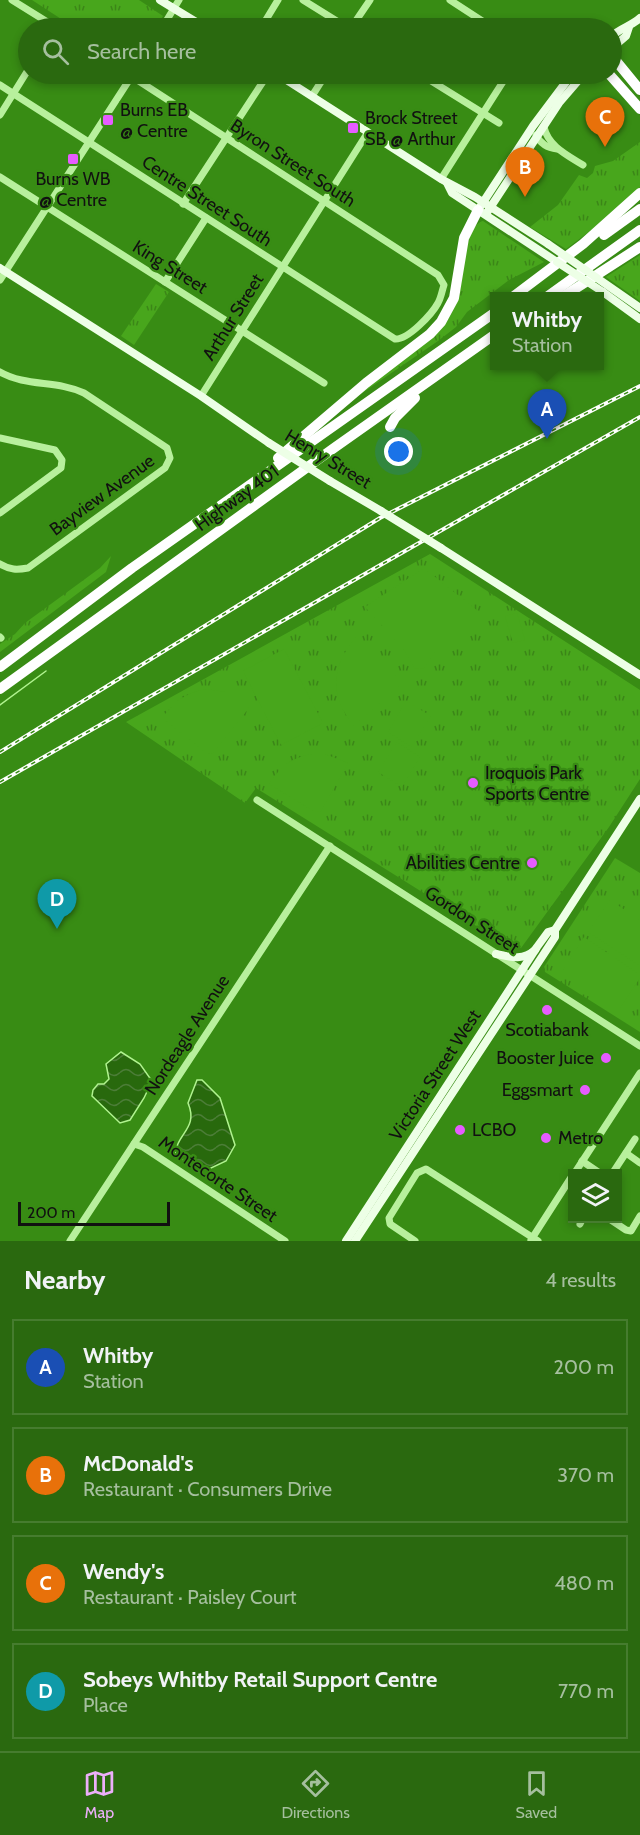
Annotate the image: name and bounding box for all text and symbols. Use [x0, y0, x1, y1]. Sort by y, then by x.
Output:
search box [18, 18, 622, 84]
icon: search [39, 35, 72, 68]
text: Search here [87, 38, 196, 65]
pin: C [586, 98, 624, 147]
place label: Burns EB @ Centre [120, 99, 188, 142]
place label: Brock Street SB @ Arthur [365, 107, 458, 150]
marker: Burns EB @ Centre [101, 113, 115, 127]
street label: Byron Street South [226, 114, 360, 212]
marker: Brock Street SB @ Arthur [346, 121, 360, 135]
pin: B [506, 148, 544, 197]
street label: Centre Street South [138, 151, 276, 251]
marker: Burns WB @ Centre [66, 152, 80, 166]
place label: Burns WB @ Centre [35, 168, 111, 211]
street label: King Street [129, 235, 211, 299]
street label: Arthur Street [198, 270, 268, 364]
popup [490, 292, 604, 370]
text: Whitby [512, 306, 582, 333]
text: Station [512, 333, 573, 357]
pin: A [528, 390, 566, 439]
street label: Henry Street [281, 425, 375, 493]
your location [384, 437, 413, 466]
street label: Bayview Avenue [45, 450, 159, 540]
street label: Highway 401 [191, 460, 283, 536]
place label: Iroquois Park Sports Centre [485, 762, 589, 805]
marker: Iroquois Park Sports Centre [466, 776, 480, 790]
place label: Abilities Centre [406, 852, 520, 874]
marker: Abilities Centre [525, 856, 539, 870]
pin: D [38, 880, 76, 929]
street label: Gordon Street [421, 881, 523, 959]
street label: Nordeagle Avenue [140, 971, 234, 1099]
marker: Scotiabank [540, 1003, 554, 1017]
street label: Victoria Street West [385, 1006, 485, 1144]
place label: Scotiabank [505, 1019, 590, 1041]
place label: Booster Juice [496, 1047, 594, 1069]
marker: Booster Juice [599, 1051, 613, 1065]
place label: Eggsmart [502, 1079, 573, 1101]
marker: Eggsmart [578, 1083, 592, 1097]
place label: LCBO [472, 1119, 516, 1141]
marker: LCBO [453, 1123, 467, 1137]
place label: Metro [558, 1127, 603, 1149]
street label: Montecorte Street [154, 1131, 282, 1227]
marker: Metro [539, 1131, 553, 1145]
map controls [568, 1169, 622, 1223]
button: layers [568, 1169, 622, 1223]
scale bar [18, 1199, 170, 1226]
text: 200 m [27, 1203, 75, 1222]
text: Nearby [24, 1264, 105, 1296]
text: 4 results [545, 1268, 616, 1292]
text: Whitby [83, 1342, 153, 1369]
text: A [39, 1355, 52, 1379]
text: 200 m [554, 1355, 614, 1379]
text: Station [83, 1369, 144, 1393]
text: McDonald's [83, 1450, 194, 1477]
text: B [39, 1463, 52, 1487]
text: 370 m [557, 1463, 614, 1487]
text: Restaurant · Consumers Drive [83, 1477, 332, 1501]
text: Wendy's [83, 1558, 164, 1585]
text: C [39, 1571, 52, 1595]
text: 480 m [554, 1571, 614, 1595]
text: Restaurant · Paisley Court [83, 1585, 297, 1609]
text: Sobeys Whitby Retail Support Centre [83, 1666, 437, 1693]
text: D [38, 1679, 53, 1703]
text: 770 m [558, 1679, 614, 1703]
text: Place [83, 1693, 128, 1717]
tab: Map [83, 1767, 116, 1822]
tab: Directions [282, 1767, 350, 1822]
tab: Saved [516, 1767, 557, 1822]

